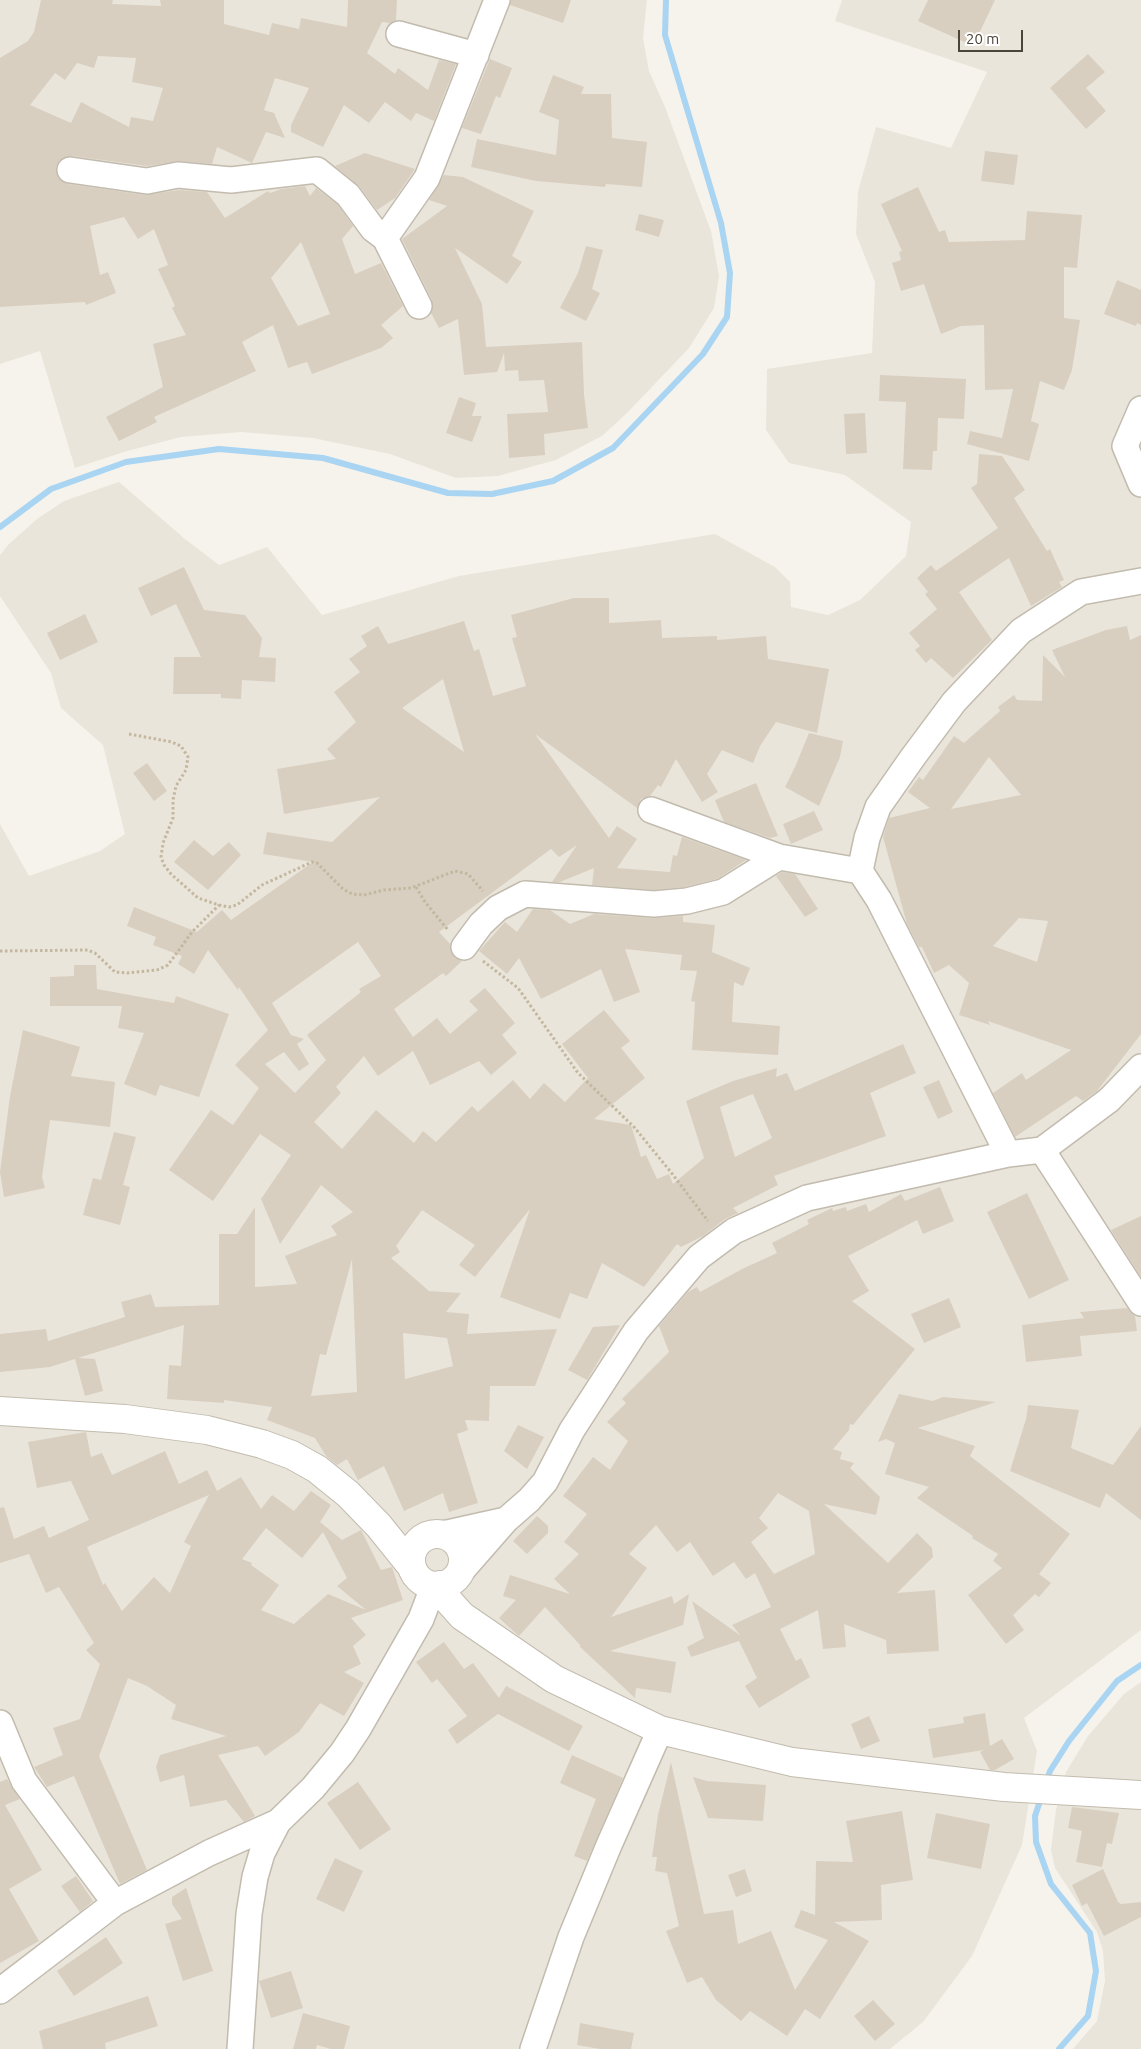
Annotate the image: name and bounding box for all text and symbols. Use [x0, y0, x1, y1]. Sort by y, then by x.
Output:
scale bar [961, 20, 1026, 52]
text: 20 m [966, 30, 999, 47]

